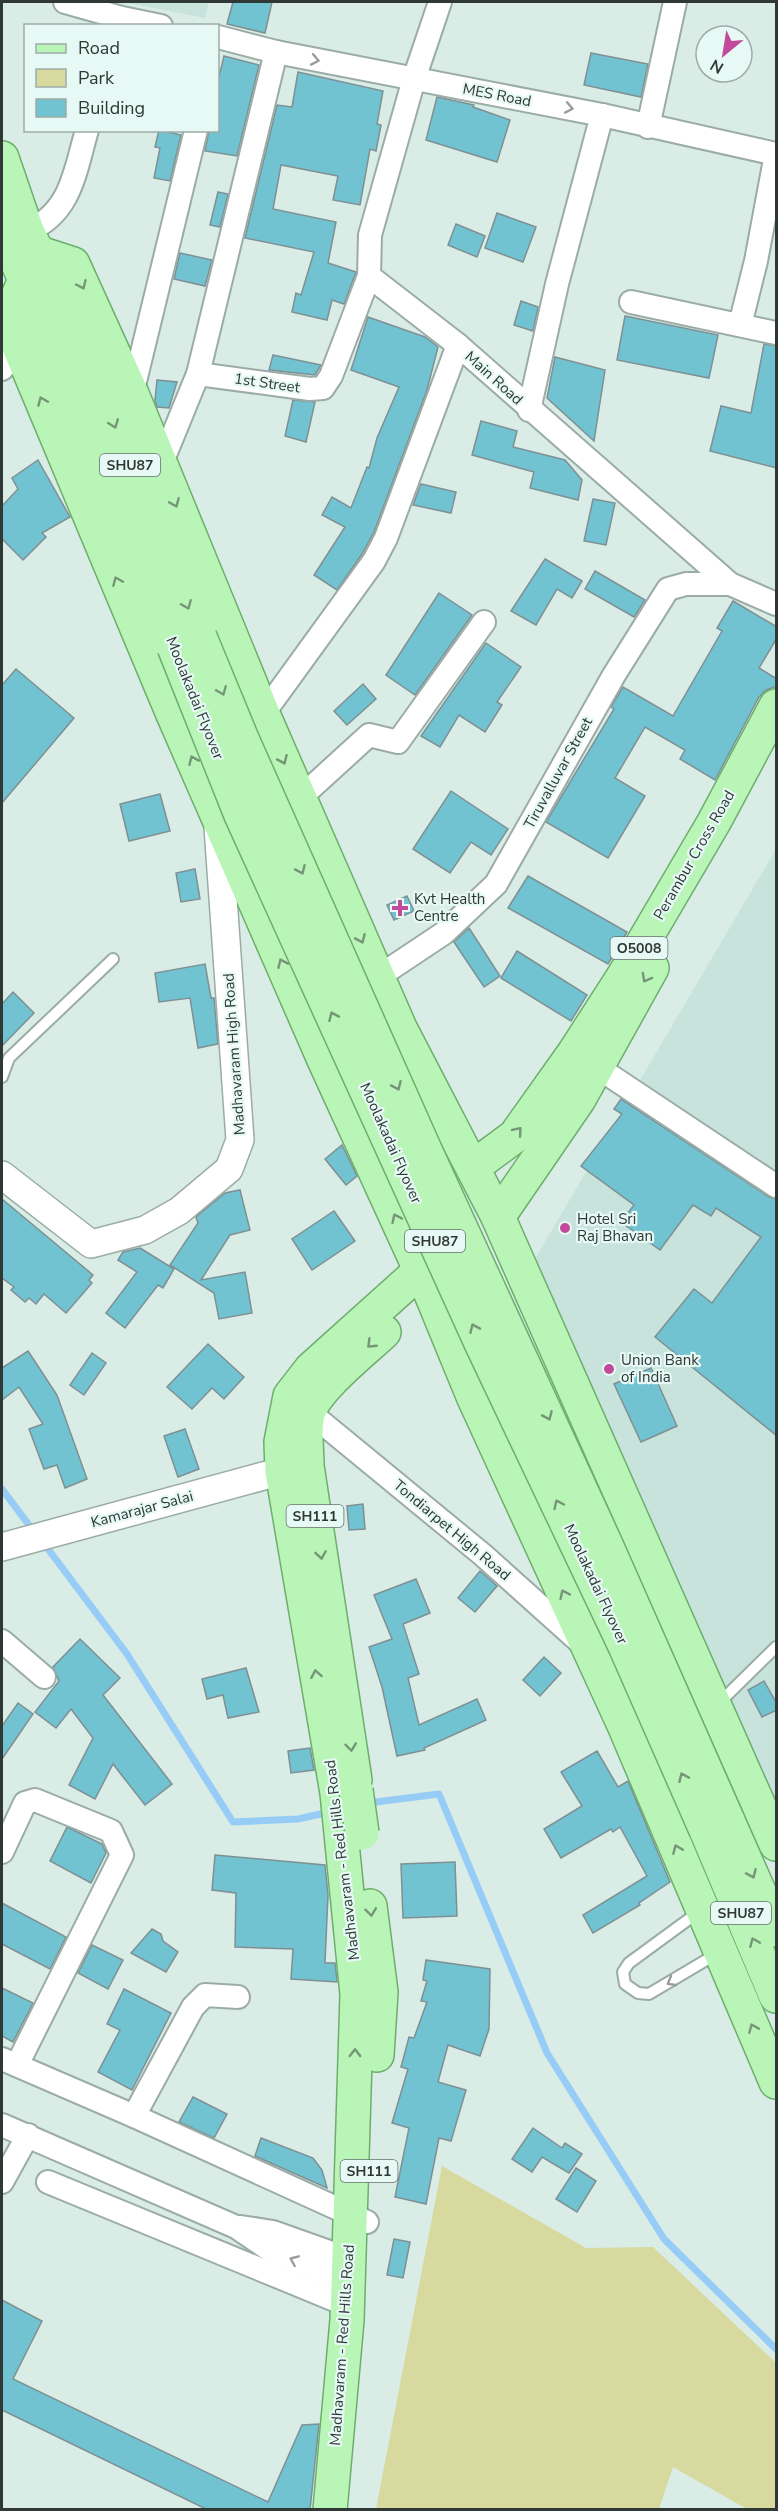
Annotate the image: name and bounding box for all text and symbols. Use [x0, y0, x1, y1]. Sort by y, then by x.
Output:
legend [24, 24, 219, 132]
north arrow [694, 24, 754, 84]
text: Road [78, 36, 120, 60]
one-way arrow [310, 53, 320, 66]
text: N [706, 54, 728, 79]
text: Park [78, 66, 115, 90]
street label: MES Road [461, 79, 533, 111]
text: Building [78, 96, 145, 120]
one-way arrow [563, 101, 573, 114]
one-way arrow [75, 279, 87, 290]
street label: Main Road [461, 347, 527, 409]
street label: 1st Street [233, 368, 302, 398]
one-way arrow [37, 396, 49, 407]
one-way arrow [107, 418, 119, 429]
road number: SHU87 [100, 454, 160, 476]
one-way arrow [168, 497, 180, 508]
one-way arrow [112, 576, 124, 587]
one-way arrow [179, 599, 192, 610]
street label: Moolakadai Flyover [161, 634, 229, 763]
one-way arrow [215, 685, 227, 696]
street label: Tiruvalluvar Street [519, 713, 597, 832]
one-way arrow [276, 754, 288, 765]
one-way arrow [188, 756, 200, 767]
street label: Perambur Cross Road [649, 787, 739, 923]
one-way arrow [294, 863, 306, 874]
place label: Kvt Health Centre [414, 889, 485, 926]
marker: Kvt Health Centre [391, 899, 409, 917]
one-way arrow [354, 933, 366, 944]
road number: O5008 [610, 937, 668, 959]
one-way arrow [277, 958, 289, 969]
street label: Madhavaram High Road [218, 972, 250, 1136]
one-way arrow [642, 972, 654, 982]
one-way arrow [328, 1012, 340, 1023]
street label: Moolakadai Flyover [355, 1079, 427, 1207]
one-way arrow [390, 1080, 402, 1091]
one-way arrow [511, 1127, 522, 1138]
place label: Hotel Sri Raj Bhavan [577, 1209, 653, 1246]
one-way arrow [391, 1213, 403, 1224]
marker: Hotel Sri Raj Bhavan [558, 1221, 572, 1235]
road number: SHU87 [405, 1230, 465, 1252]
one-way arrow [470, 1323, 482, 1334]
one-way arrow [368, 1337, 378, 1348]
place label: Union Bank of India [621, 1350, 699, 1387]
marker: Union Bank of India [602, 1362, 616, 1376]
one-way arrow [541, 1410, 553, 1421]
street label: Tondiarpet High Road [389, 1475, 515, 1585]
street label: Kamarajar Salai [89, 1486, 195, 1532]
one-way arrow [553, 1499, 565, 1510]
road number: SH111 [286, 1505, 344, 1527]
street label: Moolakadai Flyover [559, 1521, 633, 1648]
one-way arrow [315, 1550, 327, 1559]
one-way arrow [560, 1589, 572, 1600]
one-way arrow [310, 1669, 323, 1679]
one-way arrow [345, 1743, 357, 1752]
street label: Madhavaram - Red Hills Road [320, 1759, 364, 1961]
one-way arrow [678, 1772, 690, 1783]
one-way arrow [672, 1844, 684, 1855]
one-way arrow [744, 1868, 756, 1879]
road number: SHU87 [711, 1902, 771, 1924]
one-way arrow [364, 1907, 377, 1916]
one-way arrow [749, 1937, 761, 1948]
one-way arrow [667, 1975, 677, 1986]
one-way arrow [749, 2024, 761, 2035]
one-way arrow [349, 2048, 361, 2057]
road number: SH111 [340, 2160, 398, 2182]
street label: Madhavaram - Red Hills Road [325, 2244, 359, 2446]
one-way arrow [289, 2255, 300, 2267]

